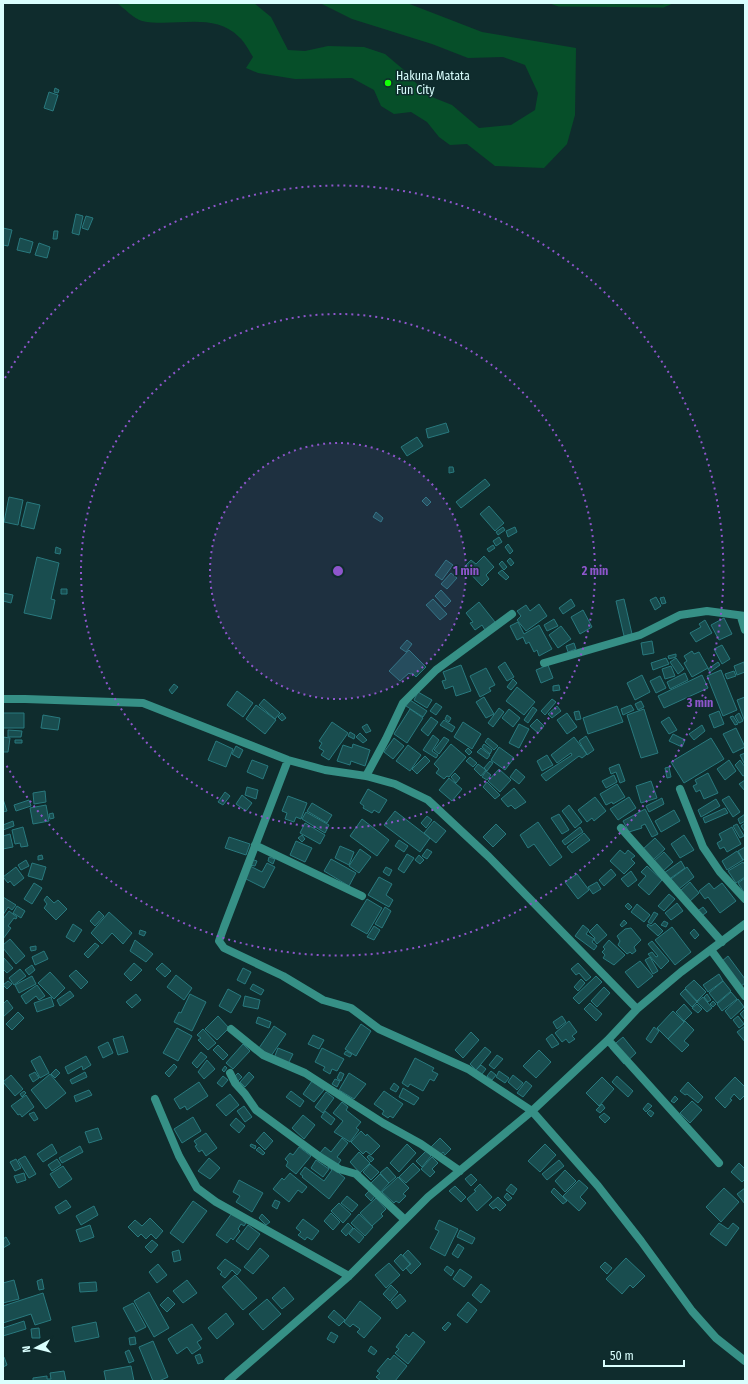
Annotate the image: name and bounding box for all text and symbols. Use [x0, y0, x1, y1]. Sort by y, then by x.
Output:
place label: Hakuna Matata Fun City [396, 69, 470, 97]
marker: Hakuna Matata Fun City [383, 78, 393, 88]
centre of rings [331, 564, 345, 578]
text: 1 min [453, 564, 479, 578]
text: 2 min [581, 564, 608, 578]
text: 3 min [686, 696, 713, 710]
north arrow [16, 1328, 56, 1368]
scale bar [604, 1342, 684, 1368]
text: N [20, 1345, 33, 1353]
text: 50 m [610, 1349, 634, 1363]

